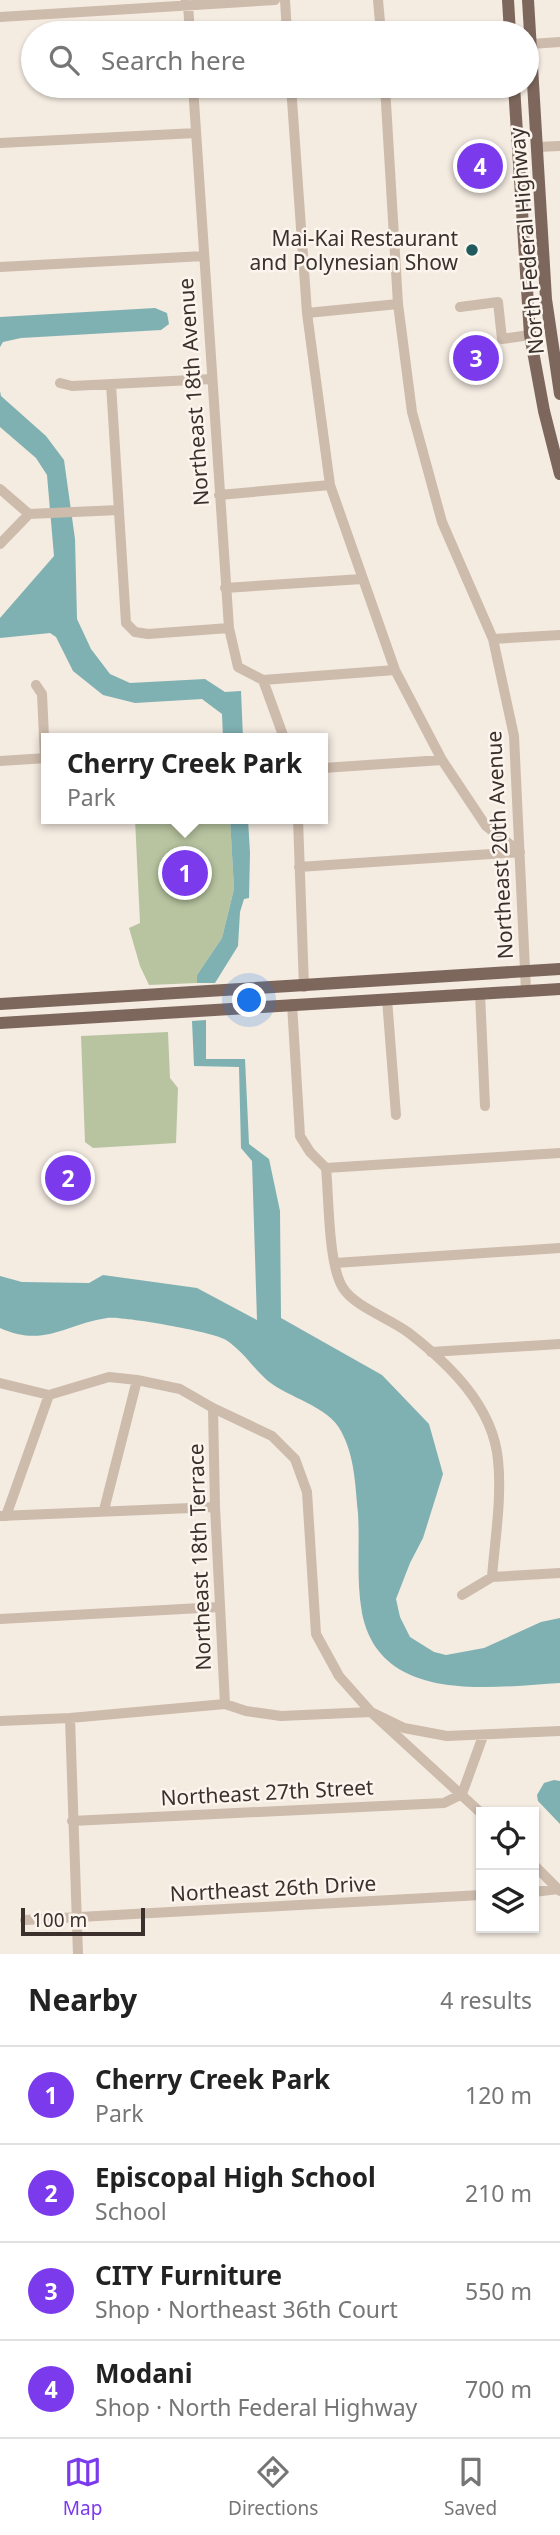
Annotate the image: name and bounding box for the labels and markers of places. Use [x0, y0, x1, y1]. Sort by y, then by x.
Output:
pin: 4 [457, 140, 503, 192]
place label: Mai-Kai Restaurant and Polynesian Show [250, 224, 458, 276]
marker: Mai-Kai Restaurant and Polynesian Show [464, 242, 480, 258]
pin: 3 [453, 332, 499, 384]
pin: 1 [162, 847, 208, 899]
pin: 2 [45, 1152, 91, 1204]

